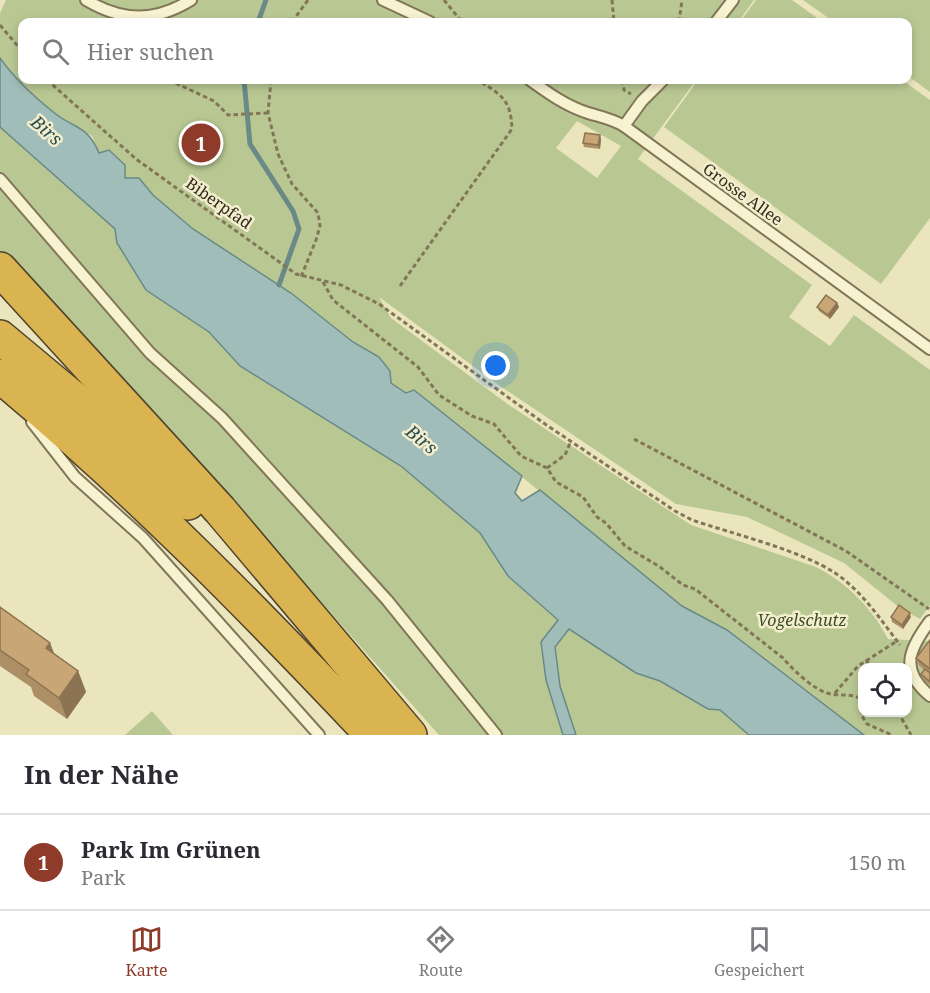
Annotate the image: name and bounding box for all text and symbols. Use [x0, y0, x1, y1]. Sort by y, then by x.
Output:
search box [18, 18, 912, 84]
icon: search [39, 35, 72, 68]
text: Hier suchen [87, 36, 214, 66]
water label: Birs [26, 109, 68, 150]
pin: 1 [182, 120, 220, 166]
street label: Grosse Allee [699, 158, 787, 230]
street label: Biberpfad [182, 172, 257, 234]
your location [481, 351, 510, 380]
water label: Birs [400, 418, 443, 459]
park label: Vogelschutz [757, 609, 847, 631]
map controls [858, 663, 912, 717]
button: locate [858, 663, 912, 717]
text: In der Nähe [24, 756, 179, 792]
text: Park Im Grünen [81, 834, 261, 864]
text: 1 [38, 849, 49, 876]
text: 150 m [848, 849, 906, 876]
text: Park [81, 864, 125, 891]
tab: Karte [126, 923, 168, 981]
tab: Route [419, 923, 463, 981]
tab: Gespeichert [714, 923, 804, 981]

